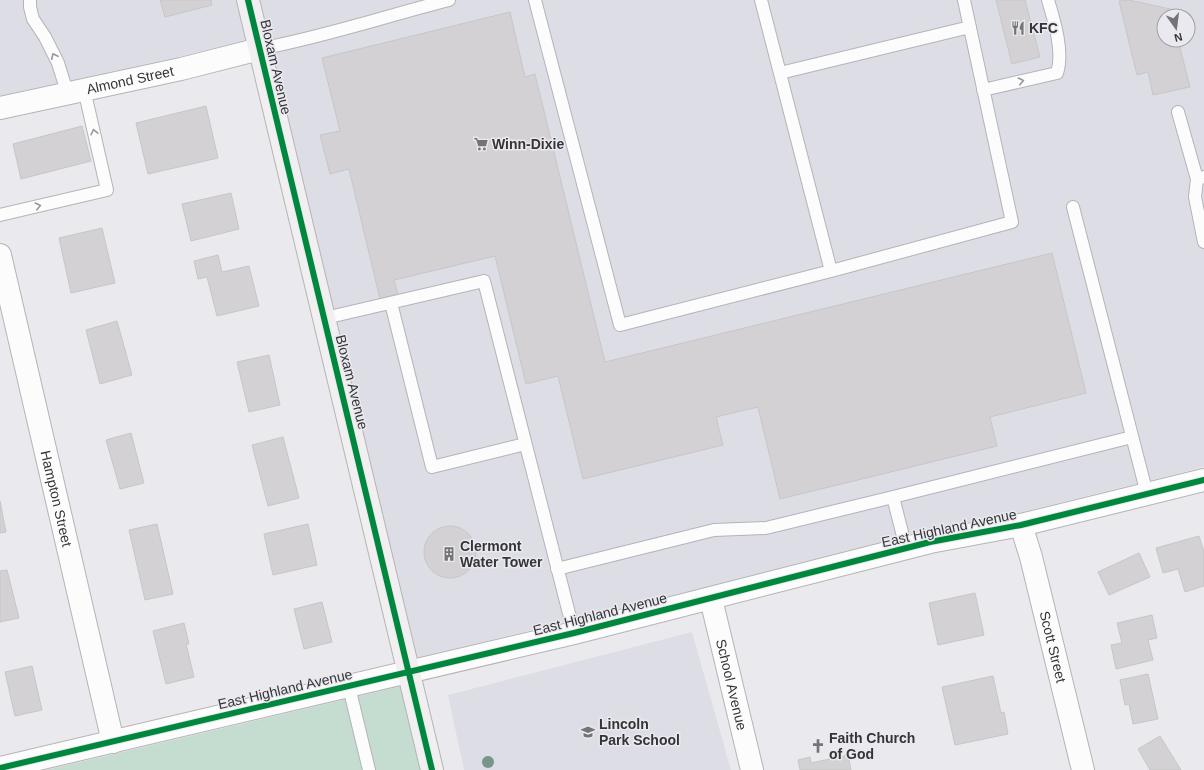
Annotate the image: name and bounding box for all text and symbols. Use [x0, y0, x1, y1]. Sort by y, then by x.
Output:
north arrow [1156, 8, 1196, 48]
street label: Bloxam Avenue [257, 18, 295, 116]
restaurant icon: KFC [1010, 20, 1026, 36]
place label: KFC [1029, 20, 1058, 36]
text: N [1173, 31, 1184, 44]
one-way arrow [51, 52, 59, 60]
street label: Almond Street [85, 63, 175, 97]
one-way arrow [1018, 77, 1025, 86]
one-way arrow [91, 129, 99, 136]
supermarket icon: Winn-Dixie [473, 136, 489, 152]
place label: Winn-Dixie [492, 136, 564, 152]
one-way arrow [35, 203, 41, 211]
street label: Bloxam Avenue [333, 333, 372, 431]
street label: Hampton Street [38, 449, 75, 548]
street label: East Highland Avenue [880, 506, 1018, 550]
place label: Clermont Water Tower [460, 538, 543, 570]
building icon: Clermont Water Tower [441, 546, 457, 562]
street label: East Highland Avenue [531, 590, 669, 638]
street label: Scott Street [1036, 609, 1069, 684]
street label: School Avenue [713, 637, 750, 732]
street label: East Highland Avenue [216, 666, 354, 712]
place label: Lincoln Park School [599, 716, 680, 748]
school or university icon: Lincoln Park School [580, 724, 596, 740]
place label: Faith Church of God [829, 730, 915, 762]
church icon: Faith Church of God [810, 738, 826, 754]

